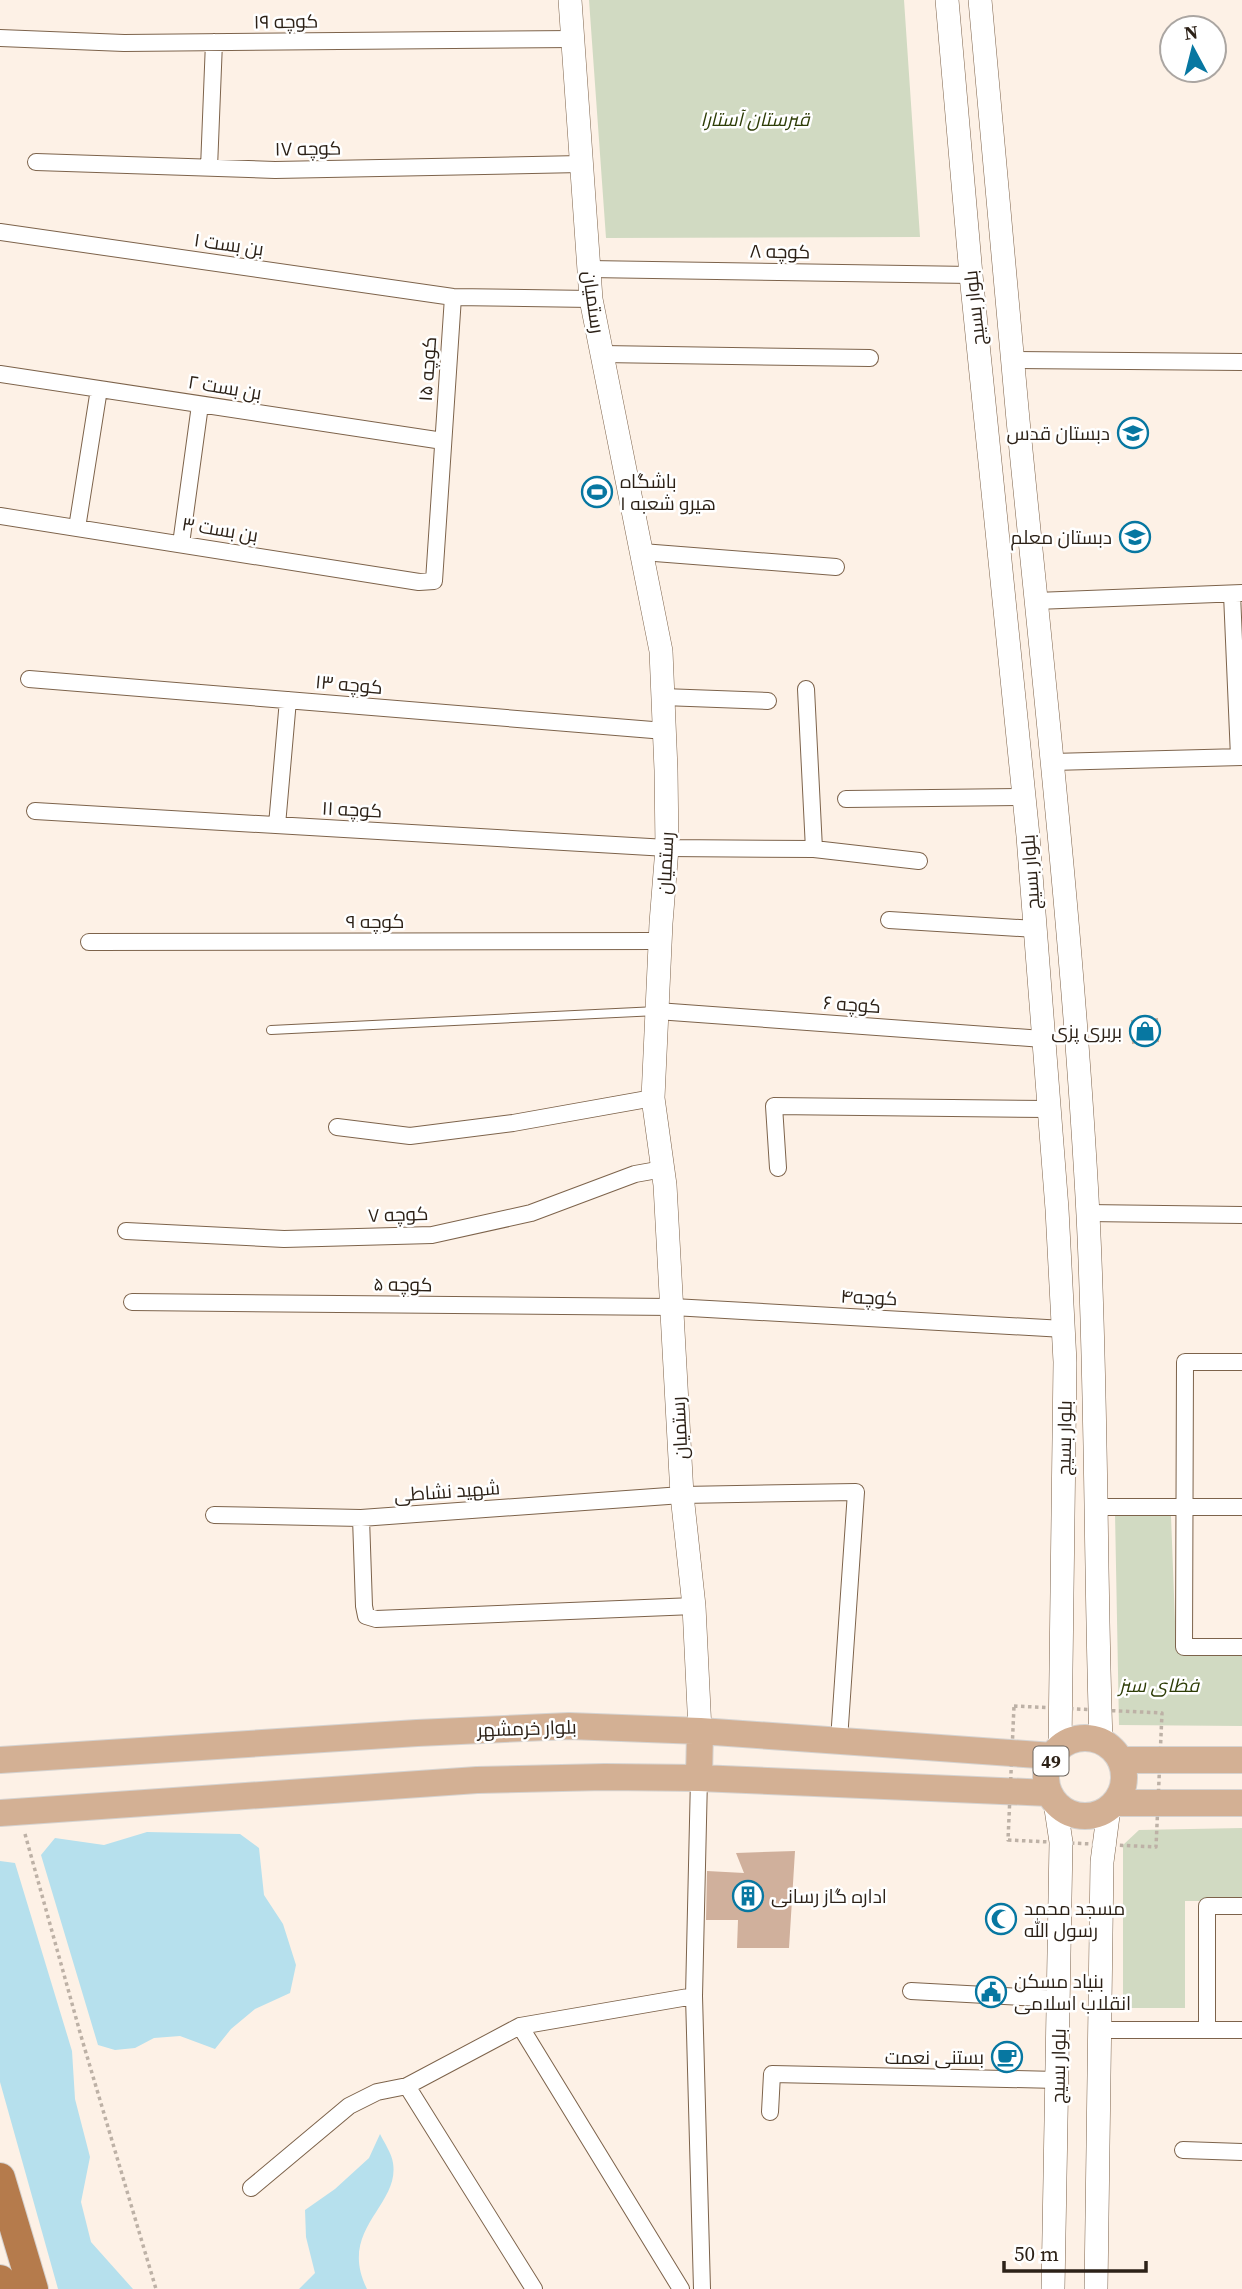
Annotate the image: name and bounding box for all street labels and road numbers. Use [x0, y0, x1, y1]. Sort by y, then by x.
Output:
street label: کوچه ۱۹ [254, 7, 318, 35]
street label: کوچه ۱۷ [275, 134, 341, 162]
street label: بن بست ۱ [193, 226, 265, 262]
street label: کوچه ۸ [749, 237, 811, 265]
street label: رستمیان [577, 269, 611, 335]
street label: بلوار بسیج [957, 269, 992, 347]
street label: کوچه ۱۵ [412, 336, 442, 402]
street label: بن بست ۲ [186, 368, 264, 406]
street label: بن بست ۳ [180, 510, 260, 548]
street label: کوچه ۱۳ [314, 668, 384, 700]
street label: کوچه ۱۱ [321, 794, 383, 824]
street label: رستمیان [650, 831, 680, 895]
street label: بلوار بسیج [1014, 833, 1047, 910]
street label: کوچه ۹ [346, 908, 404, 934]
street label: کوچه ۶ [822, 989, 882, 1019]
street label: کوچه ۷ [367, 1200, 429, 1228]
street label: کوچه ۵ [373, 1270, 433, 1298]
street label: کوچه۴ [840, 1283, 898, 1311]
street label: رستمیان [664, 1396, 694, 1460]
street label: بلوار بسیج [1050, 1400, 1079, 1476]
street label: شهید نشاطی [393, 1474, 501, 1508]
street label: بلوار خرمشهر [476, 1713, 577, 1743]
road number: 49 [1034, 1746, 1068, 1776]
street label: بلوار بسیج [1044, 2028, 1073, 2104]

